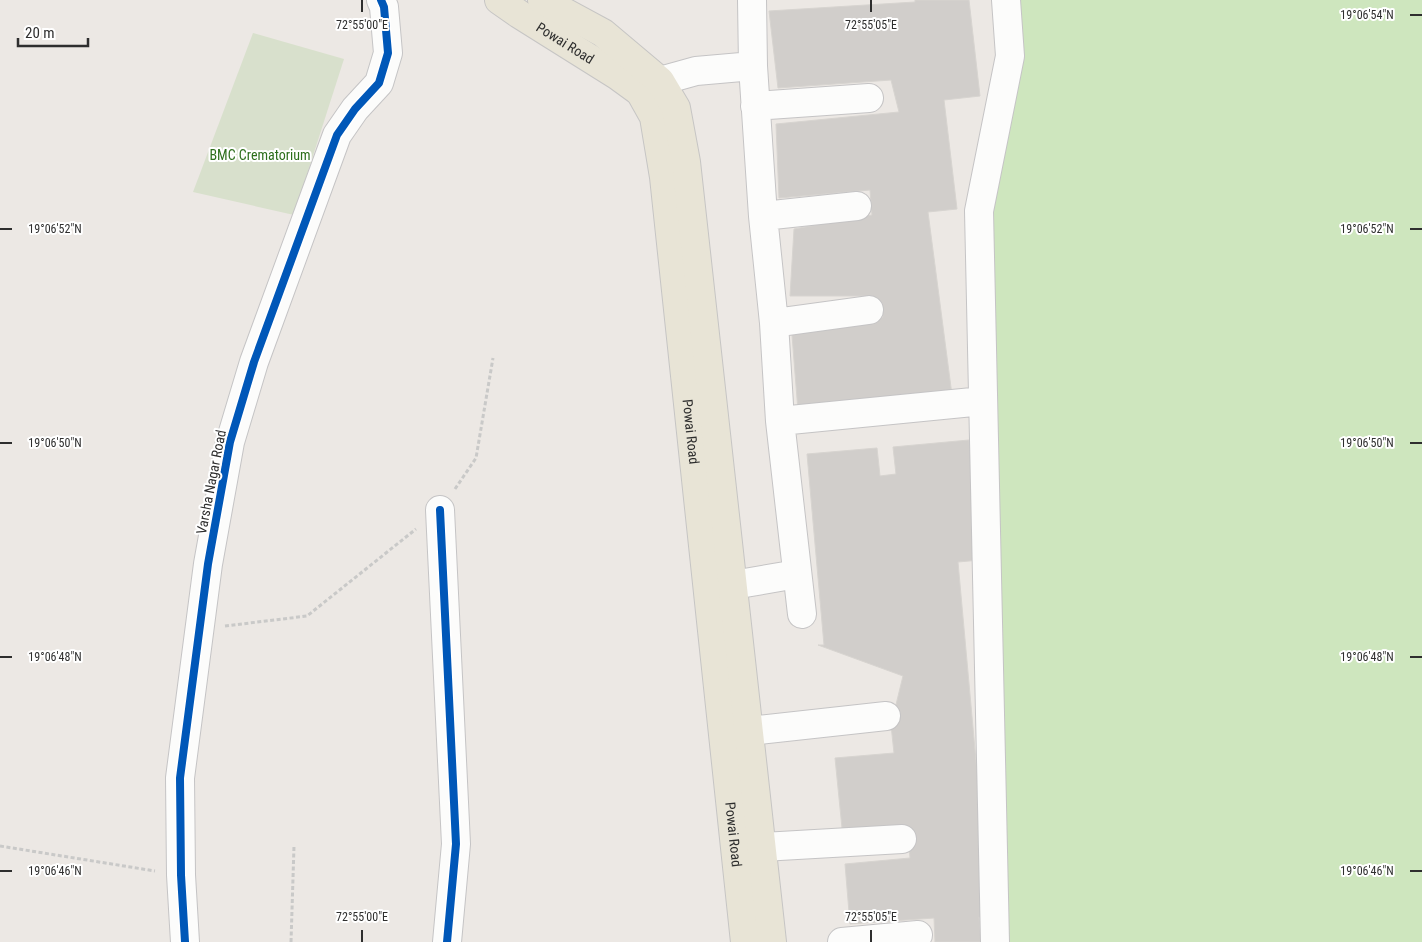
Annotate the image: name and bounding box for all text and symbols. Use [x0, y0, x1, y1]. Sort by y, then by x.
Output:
text: 19°06'54"N [1340, 8, 1394, 22]
scale bar [18, 15, 88, 47]
text: 72°55'00"E [336, 18, 388, 32]
text: 72°55'05"E [845, 18, 897, 32]
street label: Powai Road [533, 19, 597, 67]
text: 20 m [25, 24, 55, 42]
park label: BMC Crematorium [209, 147, 311, 163]
text: 19°06'52"N [28, 222, 82, 236]
text: 19°06'52"N [1340, 222, 1394, 236]
street label: Powai Road [680, 398, 702, 465]
street label: Varsha Nagar Road [193, 428, 229, 536]
text: 19°06'50"N [28, 436, 82, 450]
text: 19°06'50"N [1340, 436, 1394, 450]
text: 19°06'48"N [28, 650, 82, 664]
text: 19°06'48"N [1340, 650, 1394, 664]
street label: Powai Road [722, 801, 745, 868]
text: 19°06'46"N [28, 864, 82, 878]
text: 19°06'46"N [1340, 864, 1394, 878]
text: 72°55'00"E [336, 910, 388, 924]
text: 72°55'05"E [845, 910, 897, 924]

